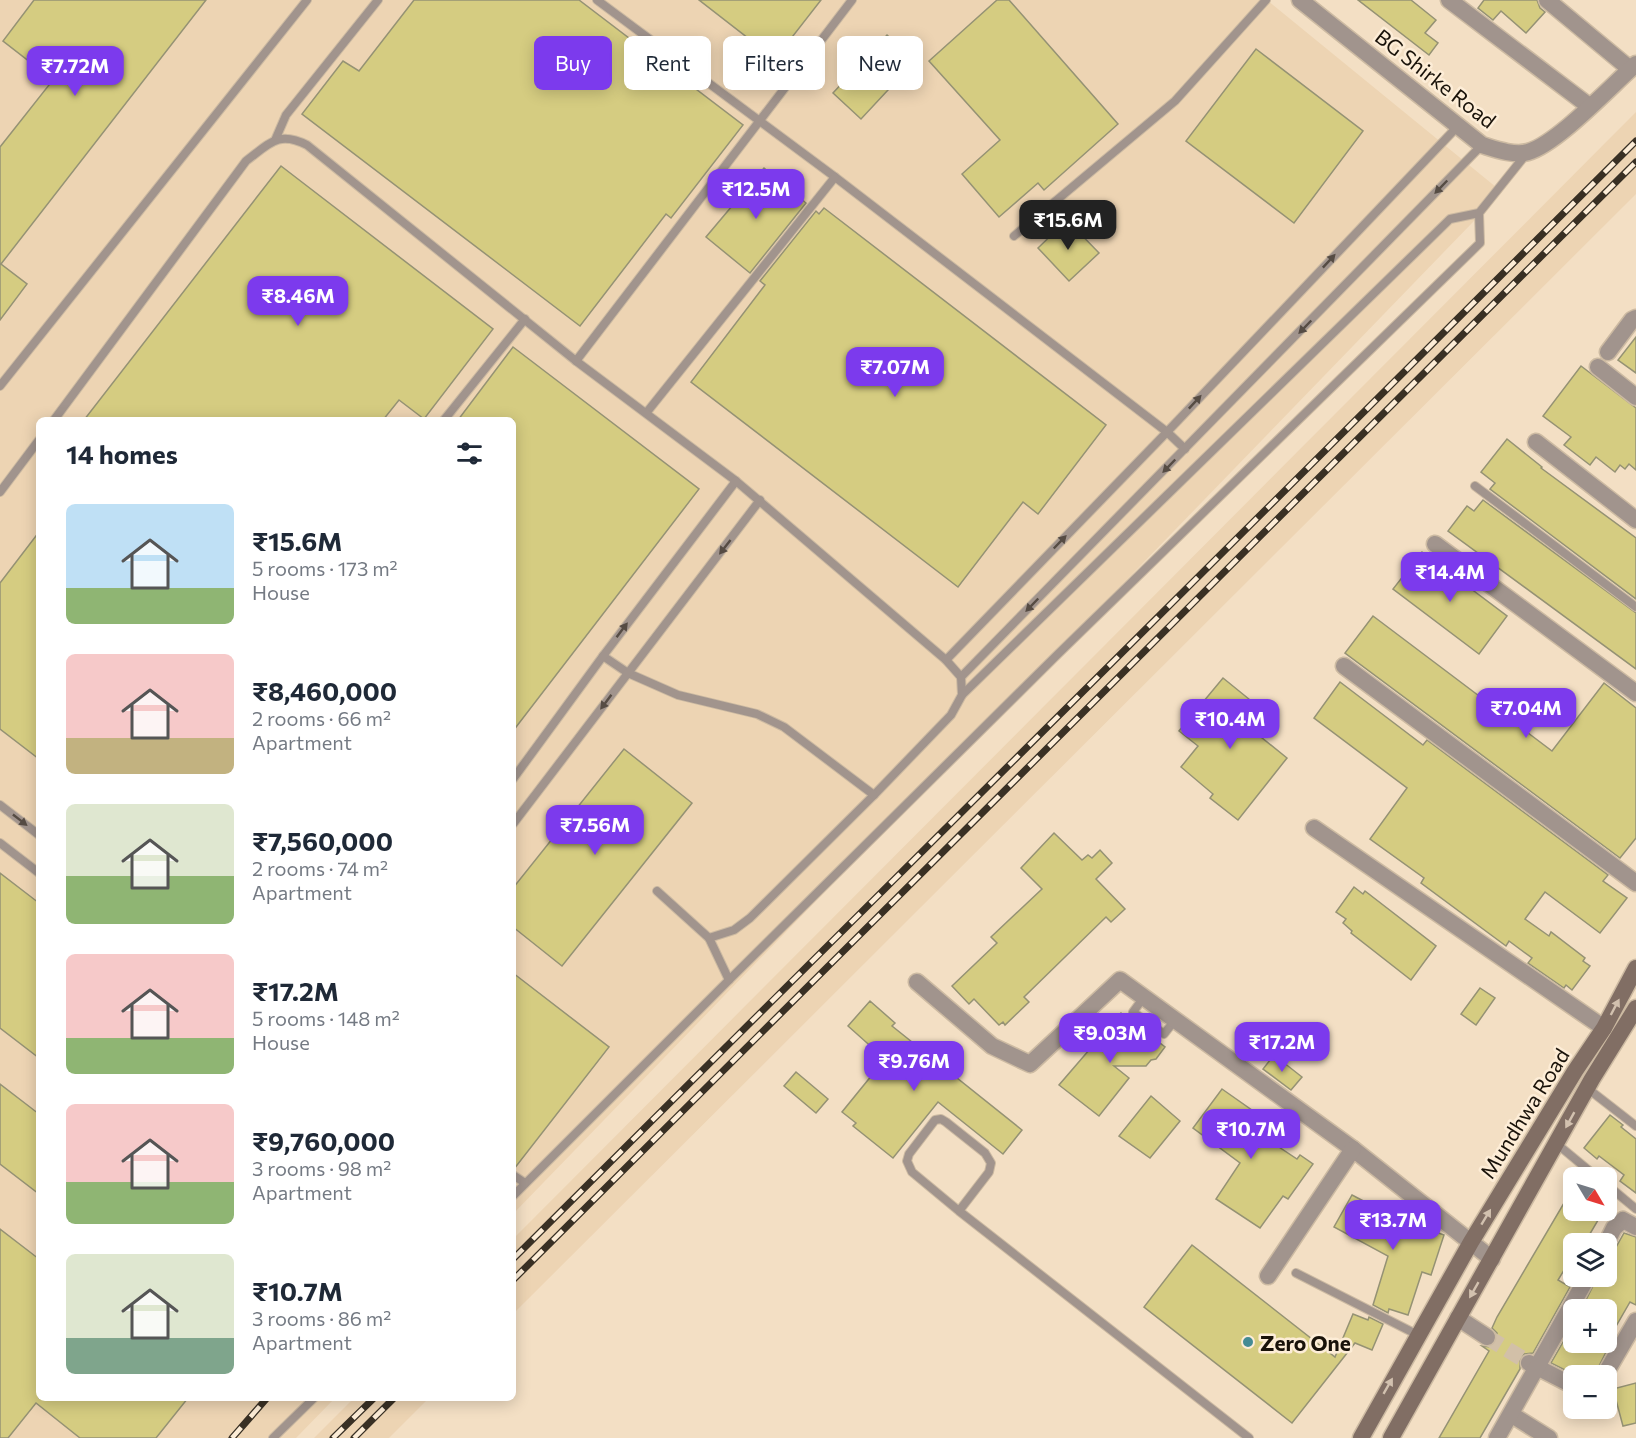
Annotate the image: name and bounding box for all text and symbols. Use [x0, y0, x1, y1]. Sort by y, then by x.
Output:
street label: BG Shirke Road [1371, 23, 1501, 133]
chip: Buy [534, 36, 612, 90]
chip: Rent [624, 36, 711, 90]
chip: Filters [723, 36, 825, 90]
chip: New [837, 36, 923, 90]
pin: ₹7.72M [26, 46, 124, 97]
text: ₹7.72M [41, 53, 109, 77]
pin: ₹12.5M [707, 169, 805, 220]
text: ₹12.5M [721, 176, 791, 200]
one-way arrow [1435, 180, 1449, 194]
pin: ₹15.6M [1019, 200, 1117, 251]
text: ₹15.6M [1033, 207, 1103, 231]
one-way arrow [1322, 254, 1336, 268]
pin: ₹8.46M [249, 276, 347, 327]
text: ₹8.46M [261, 283, 335, 307]
one-way arrow [1298, 319, 1312, 334]
pin: ₹7.07M [846, 347, 944, 398]
text: ₹7.07M [860, 354, 930, 378]
one-way arrow [1188, 395, 1202, 410]
icon: filters [453, 437, 486, 470]
text: 14 homes [66, 438, 178, 469]
one-way arrow [1161, 459, 1176, 473]
text: ₹15.6M [252, 525, 342, 556]
icon: home [114, 528, 186, 600]
one-way arrow [1052, 536, 1066, 550]
one-way arrow [719, 539, 731, 554]
pin: ₹14.4M [1401, 552, 1499, 603]
text: 5 rooms · 173 m² [252, 556, 398, 580]
text: ₹14.4M [1415, 559, 1485, 583]
text: House [252, 580, 310, 604]
one-way arrow [1025, 598, 1039, 613]
one-way arrow [616, 622, 629, 638]
text: ₹8,460,000 [252, 675, 397, 706]
icon: home [114, 678, 186, 750]
pin: ₹7.04M [1477, 688, 1575, 739]
one-way arrow [600, 693, 612, 709]
text: ₹7.04M [1490, 695, 1562, 719]
pin: ₹10.4M [1181, 699, 1279, 750]
text: 2 rooms · 66 m² [252, 706, 391, 730]
text: ₹10.4M [1194, 706, 1266, 730]
text: Apartment [252, 730, 352, 754]
pin: ₹7.56M [546, 805, 644, 856]
text: ₹7.56M [560, 812, 630, 836]
one-way arrow [12, 814, 27, 826]
text: ₹7,560,000 [252, 825, 393, 856]
icon: home [114, 828, 186, 900]
text: 2 rooms · 74 m² [252, 856, 388, 880]
text: Apartment [252, 880, 352, 904]
text: ₹17.2M [252, 975, 339, 1006]
icon: home [114, 978, 186, 1050]
one-way arrow [1610, 998, 1620, 1015]
text: 5 rooms · 148 m² [252, 1006, 400, 1030]
pin: ₹9.03M [1061, 1013, 1159, 1064]
text: ₹9.03M [1073, 1020, 1147, 1044]
pin: ₹17.2M [1233, 1022, 1331, 1073]
text: ₹17.2M [1249, 1029, 1315, 1053]
text: House [252, 1030, 310, 1054]
pin: ₹9.76M [865, 1041, 963, 1092]
street label: Mundhwa Road [1474, 1043, 1574, 1183]
text: ₹9.76M [878, 1048, 950, 1072]
pin: ₹10.7M [1202, 1109, 1300, 1160]
one-way arrow [1565, 1112, 1575, 1129]
text: ₹10.7M [1216, 1116, 1286, 1140]
text: ₹9,760,000 [252, 1125, 395, 1156]
icon: home [114, 1128, 186, 1200]
text: 3 rooms · 98 m² [252, 1156, 391, 1180]
north arrow [1563, 1167, 1617, 1221]
map controls [1563, 1167, 1617, 1419]
text: Apartment [252, 1180, 352, 1204]
pin: ₹13.7M [1344, 1200, 1442, 1251]
text: ₹13.7M [1359, 1207, 1427, 1231]
one-way arrow [1480, 1209, 1491, 1225]
button: layers [1563, 1233, 1617, 1287]
text: ₹10.7M [252, 1275, 343, 1306]
icon: home [114, 1278, 186, 1350]
one-way arrow [1469, 1282, 1479, 1299]
button: + [1563, 1299, 1617, 1353]
text: 3 rooms · 86 m² [252, 1306, 391, 1330]
text: Apartment [252, 1330, 352, 1354]
place label: Zero One [1260, 1330, 1351, 1355]
marker: Zero One [1241, 1335, 1255, 1349]
button: − [1563, 1365, 1617, 1419]
one-way arrow [1383, 1377, 1393, 1394]

